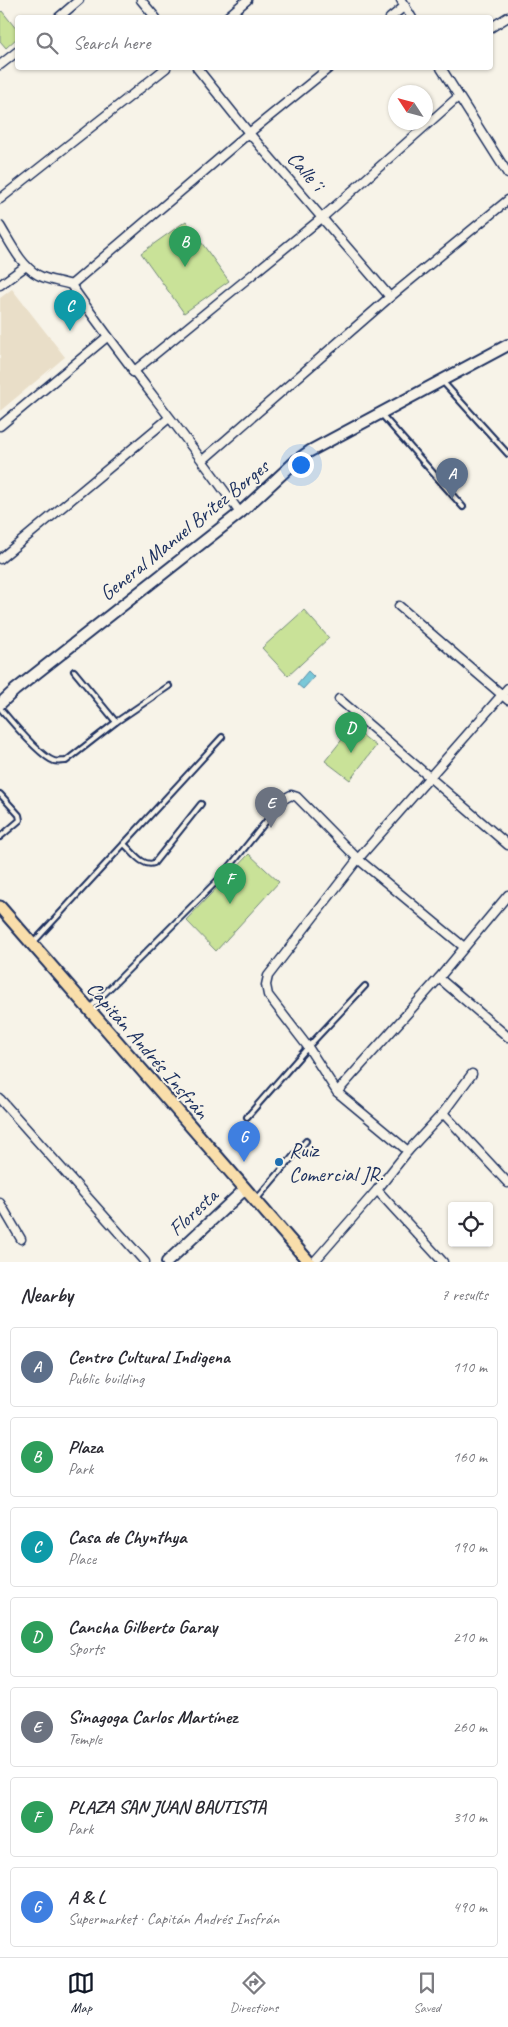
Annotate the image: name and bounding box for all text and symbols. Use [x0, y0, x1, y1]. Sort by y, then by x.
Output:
search box [15, 15, 493, 70]
icon: search [33, 29, 61, 57]
text: Search here [73, 31, 150, 55]
north arrow [388, 85, 433, 130]
street label: Calle´i [282, 146, 332, 199]
pin: B [169, 226, 201, 267]
pin: C [54, 290, 86, 331]
your location [288, 452, 314, 478]
street label: General Manuel Brítez Borges [94, 453, 275, 606]
pin: A [436, 458, 468, 499]
pin: D [335, 712, 367, 753]
pin: E [255, 787, 287, 828]
pin: F [214, 863, 246, 904]
street label: Capitán Andrés Insfrán [81, 976, 215, 1125]
pin: G [228, 1121, 260, 1162]
place label: Ruiz Comercial JR. [289, 1137, 384, 1187]
marker: Ruiz Comercial JR. [273, 1156, 285, 1168]
street label: Floresta [163, 1181, 225, 1241]
map controls [448, 1202, 493, 1247]
button: locate [448, 1202, 493, 1247]
text: Nearby [20, 1282, 73, 1308]
text: 7 results [441, 1285, 488, 1305]
text: Centro Cultural Indigena [68, 1345, 230, 1369]
text: A [33, 1357, 41, 1377]
text: 110 m [453, 1357, 487, 1377]
text: Public building [68, 1369, 144, 1389]
text: Plaza [68, 1435, 103, 1459]
text: B [33, 1447, 41, 1467]
text: 160 m [453, 1447, 487, 1467]
text: Park [68, 1459, 93, 1479]
text: Casa de Chynthya [68, 1525, 186, 1549]
text: C [33, 1537, 41, 1557]
text: 190 m [453, 1537, 487, 1557]
text: Place [68, 1549, 96, 1569]
text: Cancha Gilberto Garay [68, 1615, 217, 1639]
text: D [32, 1627, 42, 1647]
text: 210 m [453, 1627, 487, 1647]
text: Sports [68, 1639, 104, 1659]
text: Sinagoga Carlos Martínez [68, 1705, 237, 1729]
text: E [33, 1717, 41, 1737]
text: 260 m [453, 1717, 487, 1737]
text: Temple [68, 1729, 102, 1749]
text: PLAZA SAN JUAN BAUTISTA [68, 1795, 266, 1819]
text: F [33, 1807, 41, 1827]
text: 310 m [453, 1807, 487, 1827]
text: Park [68, 1819, 93, 1839]
text: A & L [68, 1885, 106, 1909]
text: G [33, 1897, 41, 1917]
text: 490 m [453, 1897, 487, 1917]
text: Supermarket · Capitán Andrés Insfrán [68, 1909, 279, 1929]
tab: Map [67, 1969, 95, 2016]
tab: Directions [230, 1969, 278, 2016]
tab: Saved [413, 1969, 441, 2016]

